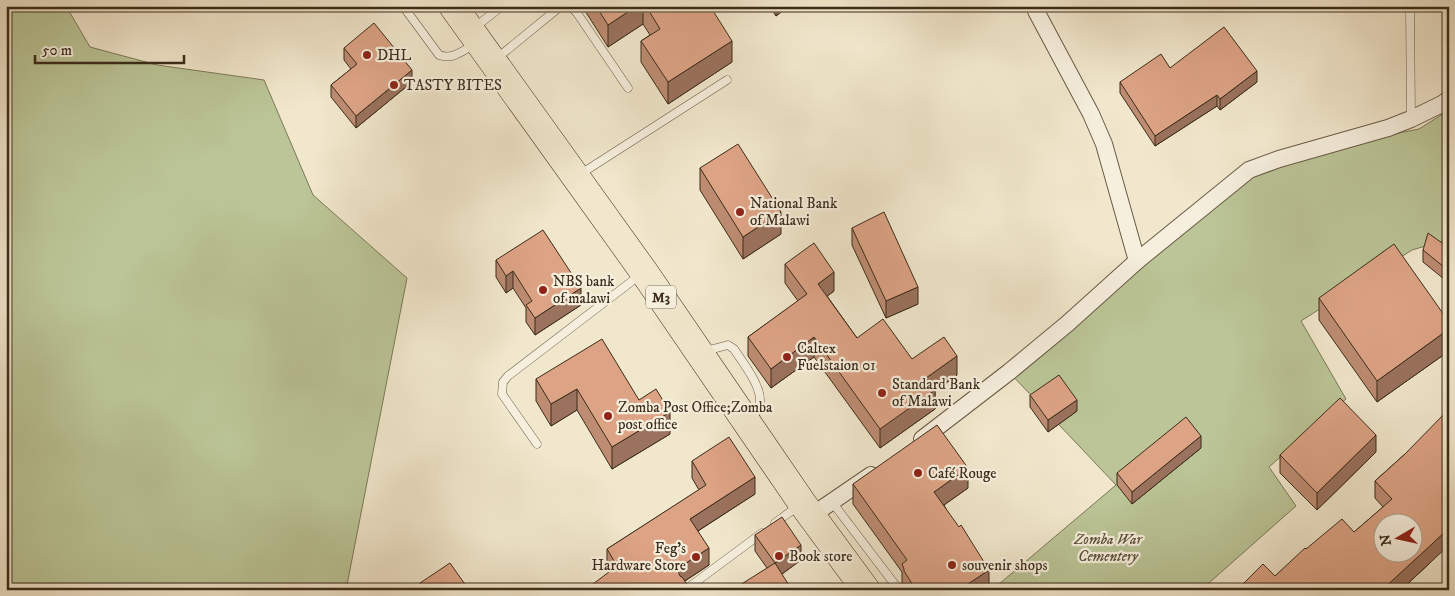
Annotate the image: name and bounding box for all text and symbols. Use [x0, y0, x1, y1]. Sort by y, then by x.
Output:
scale bar [35, 32, 184, 64]
text: 50 m [42, 41, 72, 60]
place label: DHL [377, 46, 412, 65]
marker: DHL [361, 49, 373, 61]
place label: TASTY BITES [404, 76, 502, 95]
marker: TASTY BITES [388, 79, 400, 91]
place label: National Bank of Malawi [750, 194, 838, 230]
marker: National Bank of Malawi [734, 206, 746, 218]
place label: NBS bank of malawi [553, 272, 615, 308]
marker: NBS bank of malawi [537, 284, 549, 296]
road number: M3 [646, 286, 676, 308]
place label: Caltex Fuelstaion 01 [797, 339, 876, 375]
marker: Caltex Fuelstaion 01 [781, 351, 793, 363]
place label: Standard Bank of Malawi [892, 375, 981, 411]
marker: Standard Bank of Malawi [876, 387, 888, 399]
place label: Zomba Post Office;Zomba post office [617, 398, 773, 434]
marker: Zomba Post Office;Zomba post office [602, 410, 614, 422]
place label: Café Rouge [928, 464, 996, 483]
marker: Café Rouge [912, 467, 924, 479]
north arrow [1372, 514, 1422, 564]
park label: Zomba War Cementery [1073, 530, 1144, 566]
text: N [1376, 532, 1396, 547]
place label: Feg's Hardware Store [591, 539, 686, 575]
place label: Book store [789, 547, 853, 566]
marker: Book store [773, 550, 785, 562]
marker: Feg's Hardware Store [690, 551, 702, 563]
place label: souvenir shops [962, 556, 1047, 575]
marker: souvenir shops [946, 559, 958, 571]

